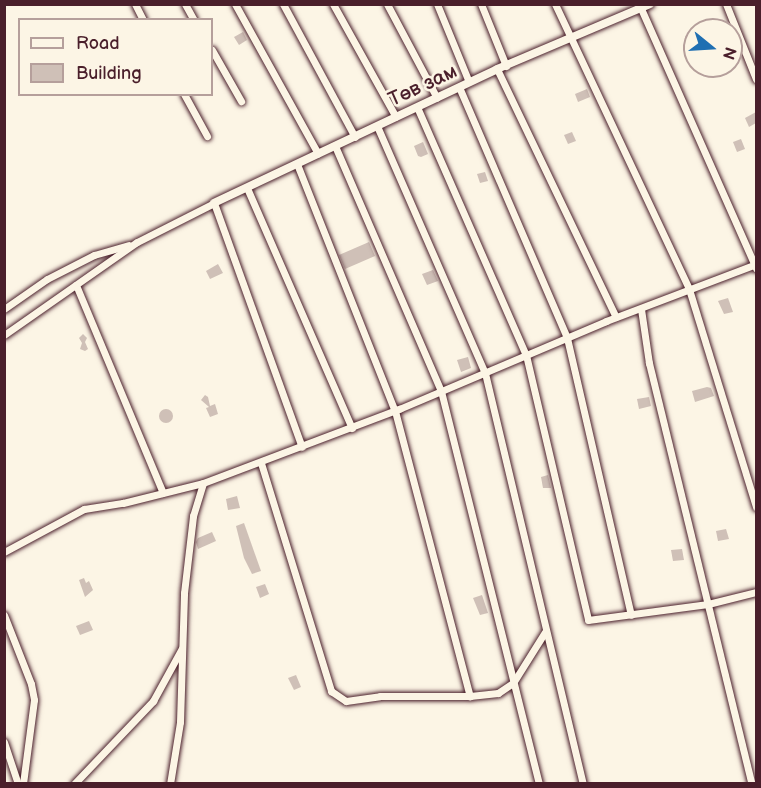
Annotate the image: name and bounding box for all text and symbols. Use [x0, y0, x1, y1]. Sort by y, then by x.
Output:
legend [18, 18, 213, 96]
north arrow [683, 18, 743, 78]
text: Road [76, 33, 120, 54]
text: N [718, 44, 740, 62]
street label: Төв зам [385, 60, 461, 112]
text: Building [76, 63, 142, 84]

